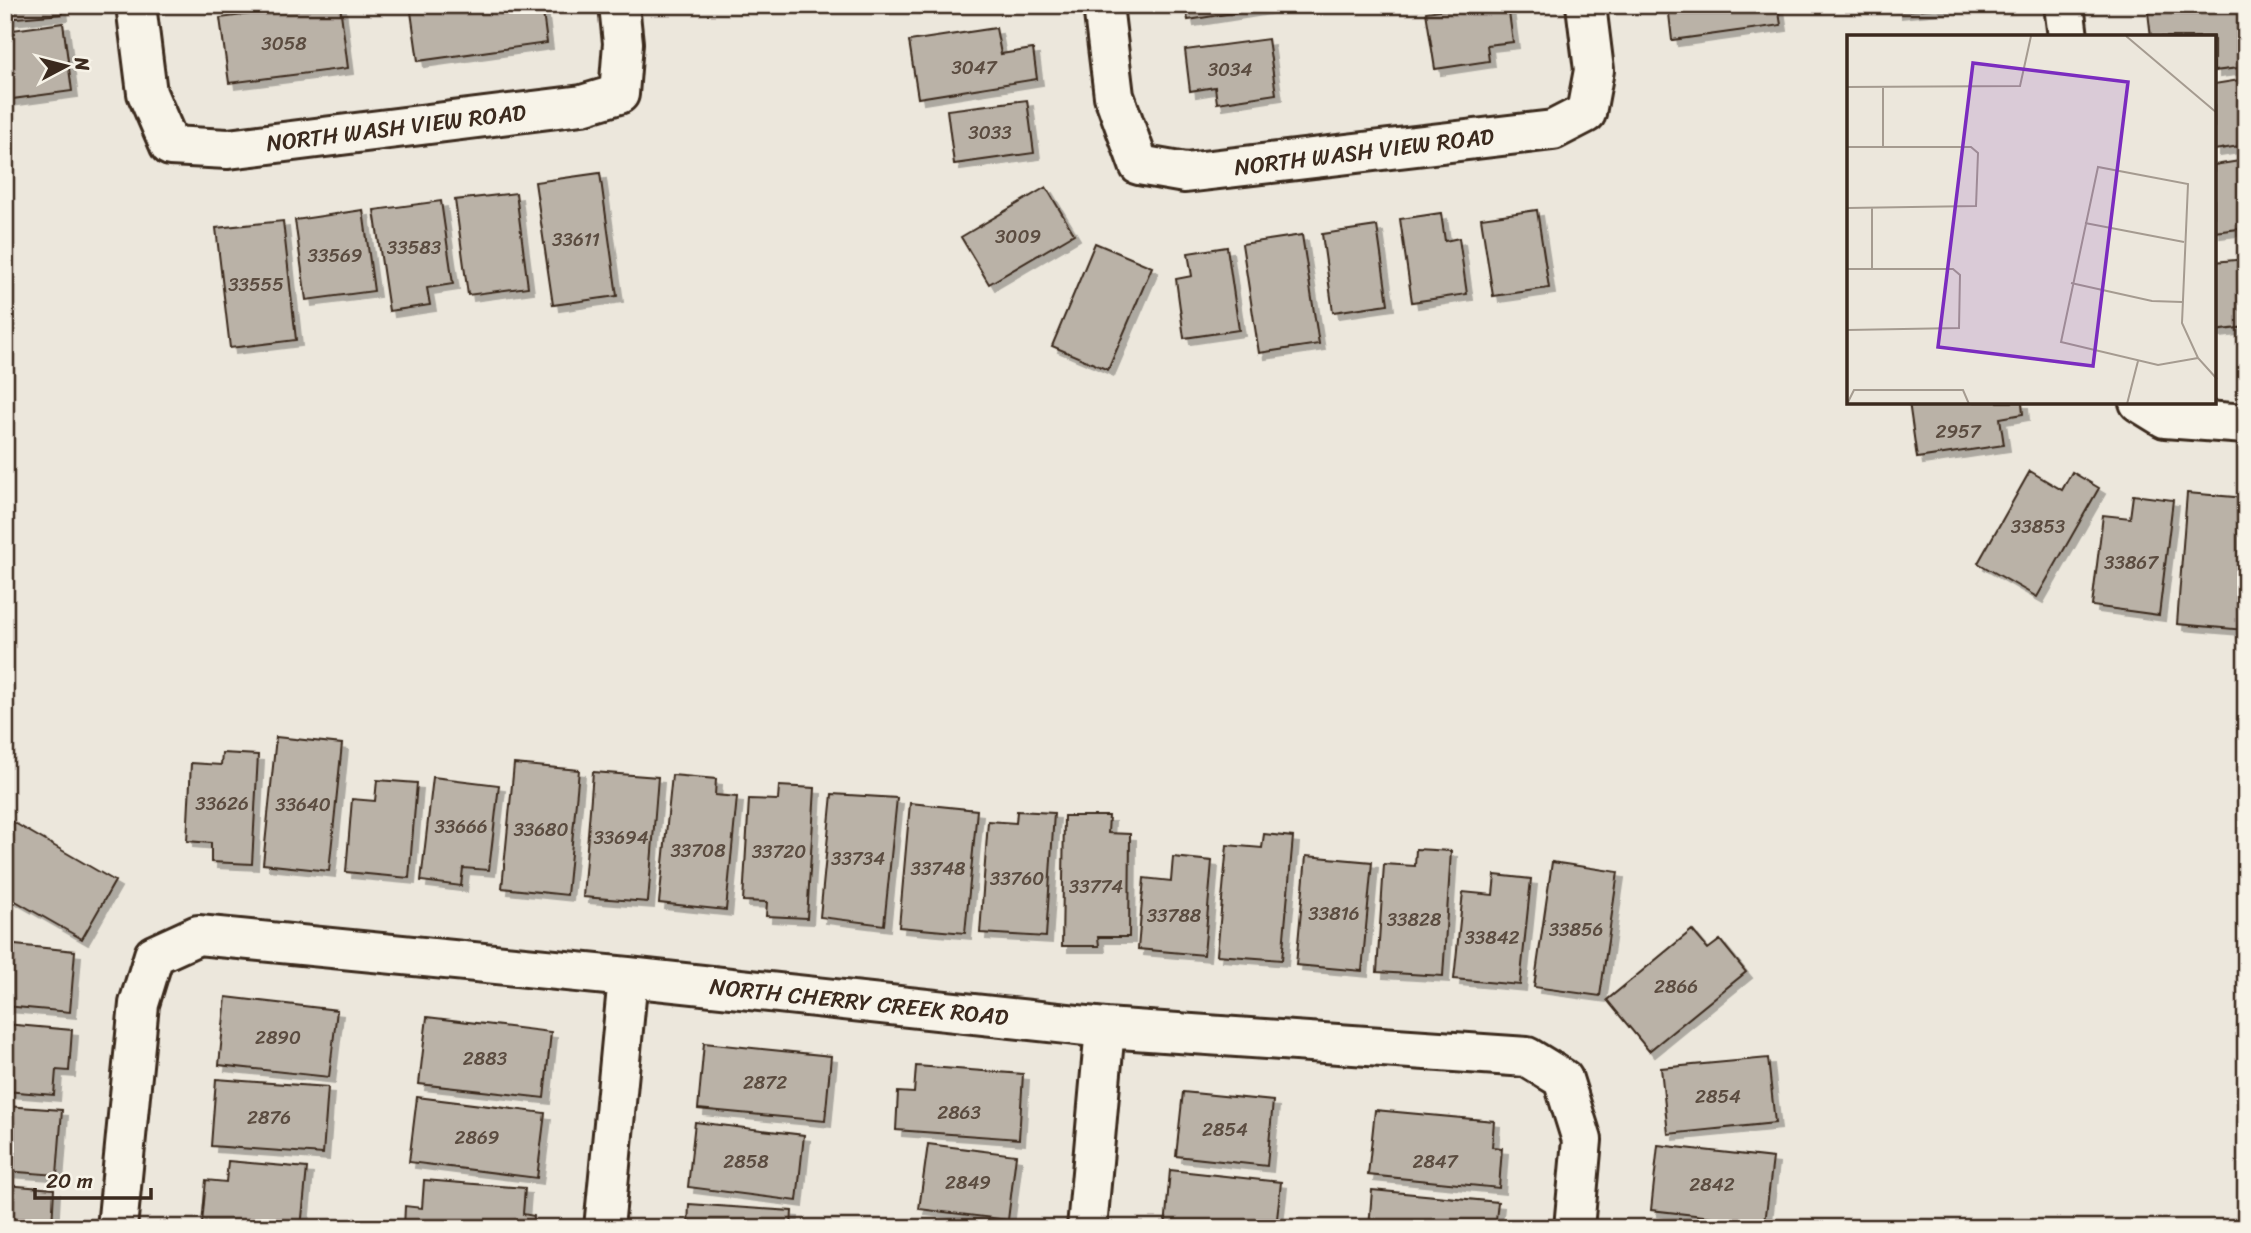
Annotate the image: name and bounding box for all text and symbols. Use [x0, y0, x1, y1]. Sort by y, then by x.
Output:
house number: 3058 [261, 27, 307, 60]
north arrow [32, 32, 102, 102]
inset map [1847, 35, 2216, 404]
house number: 3047 [951, 51, 998, 84]
house number: 3034 [1208, 53, 1252, 86]
text: N [65, 54, 100, 73]
street label: NORTH WASH VIEW ROAD [264, 92, 528, 164]
house number: 3033 [968, 116, 1012, 149]
street label: NORTH WASH VIEW ROAD [1232, 116, 1496, 188]
house number: 3009 [995, 220, 1041, 253]
house number: 33611 [552, 223, 600, 256]
house number: 33583 [387, 231, 442, 264]
house number: 33569 [308, 239, 362, 272]
house number: 33555 [228, 268, 284, 301]
house number: 2957 [1935, 415, 1982, 448]
house number: 33853 [2011, 510, 2066, 543]
house number: 33867 [2104, 546, 2159, 579]
house number: 33626 [195, 787, 249, 820]
house number: 33640 [275, 788, 331, 821]
house number: 33666 [434, 810, 488, 843]
house number: 33680 [513, 813, 569, 846]
house number: 33694 [593, 821, 649, 854]
house number: 33708 [670, 834, 726, 867]
house number: 33720 [752, 835, 806, 868]
house number: 33734 [831, 842, 885, 875]
house number: 33748 [910, 852, 966, 885]
house number: 33760 [990, 862, 1044, 895]
house number: 33774 [1069, 870, 1123, 903]
house number: 33816 [1308, 897, 1360, 930]
house number: 33788 [1147, 899, 1202, 932]
house number: 33828 [1387, 903, 1442, 936]
house number: 33856 [1549, 913, 1603, 946]
house number: 33842 [1464, 921, 1520, 954]
street label: NORTH CHERRY CREEK ROAD [708, 966, 1011, 1038]
house number: 2866 [1654, 970, 1698, 1003]
house number: 2890 [255, 1021, 301, 1054]
house number: 2883 [463, 1042, 508, 1075]
house number: 2872 [743, 1066, 787, 1099]
house number: 2854 [1695, 1080, 1741, 1113]
house number: 2863 [937, 1096, 981, 1129]
house number: 2876 [247, 1101, 291, 1134]
house number: 2854 [1202, 1113, 1248, 1146]
house number: 2869 [455, 1121, 499, 1154]
house number: 2858 [723, 1145, 769, 1178]
house number: 2847 [1412, 1145, 1459, 1178]
scale bar [35, 1156, 150, 1200]
text: 20 m [46, 1162, 93, 1200]
house number: 2849 [945, 1166, 991, 1199]
house number: 2842 [1689, 1168, 1735, 1201]

